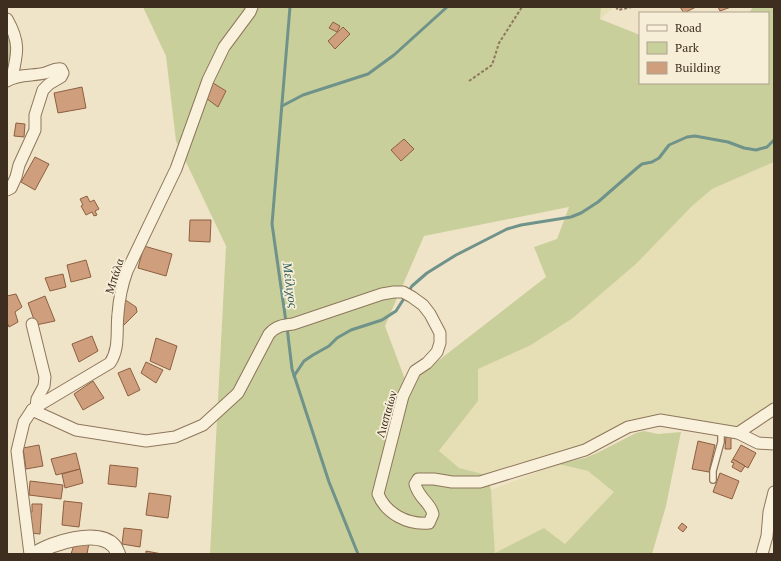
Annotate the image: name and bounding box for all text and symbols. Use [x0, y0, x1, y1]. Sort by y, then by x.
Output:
legend [639, 12, 769, 84]
text: Road [675, 20, 702, 35]
text: Park [675, 40, 700, 55]
text: Building [675, 60, 721, 75]
street label: Μπάλα [101, 256, 127, 296]
water label: Μείλιχος [279, 260, 303, 310]
street label: Λιαπαίων [372, 388, 400, 439]

